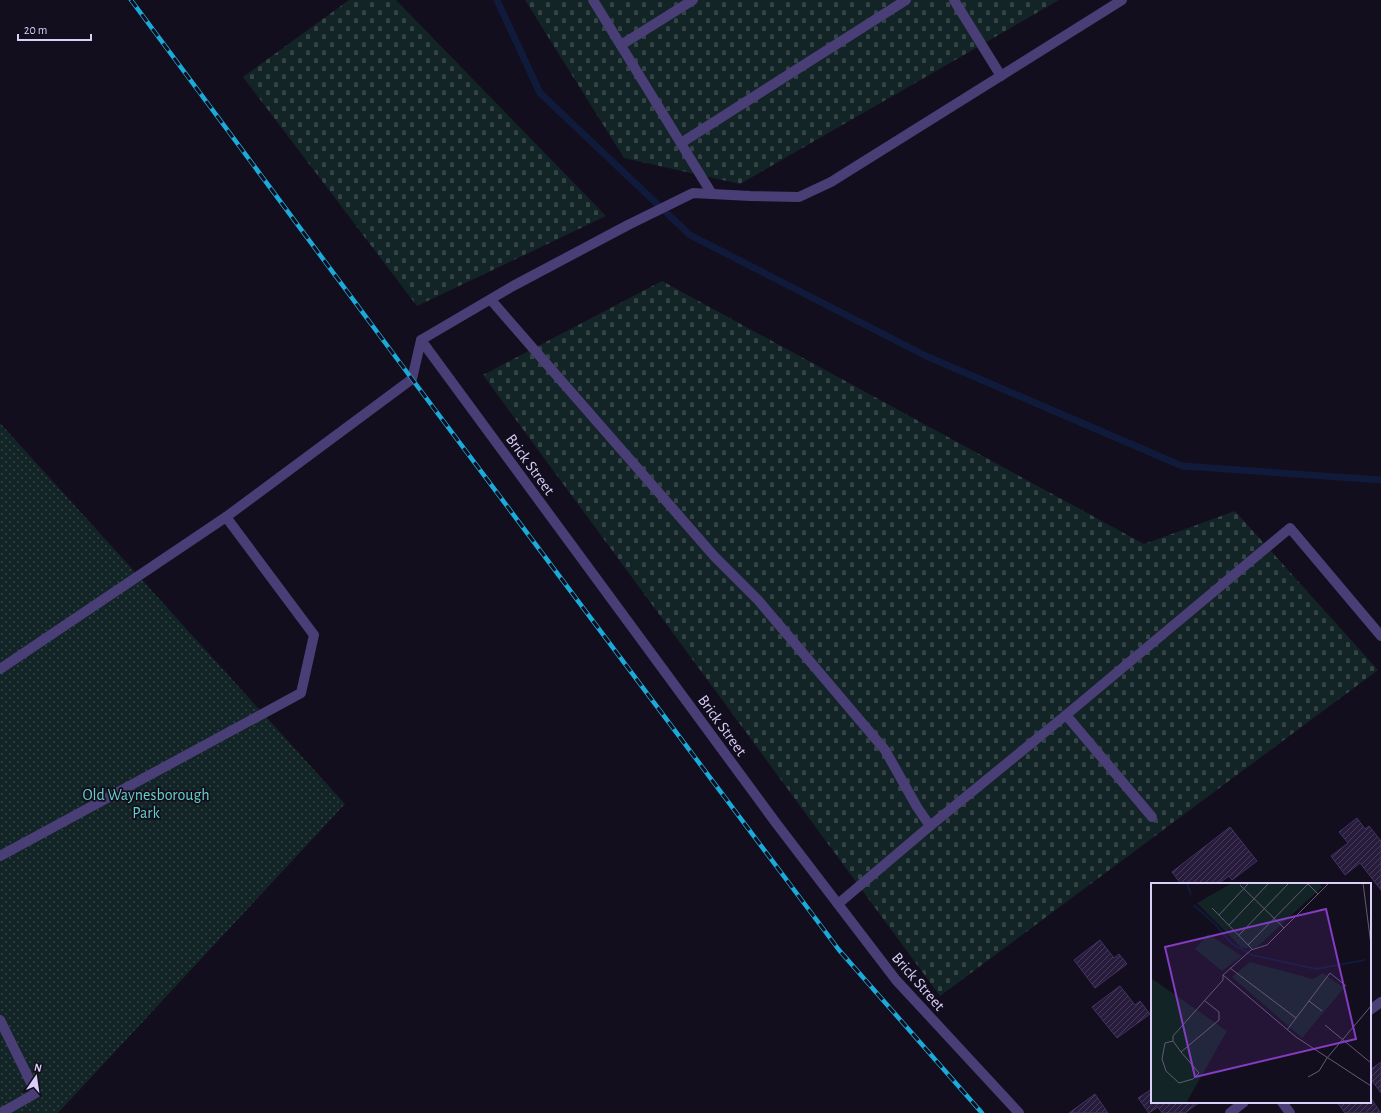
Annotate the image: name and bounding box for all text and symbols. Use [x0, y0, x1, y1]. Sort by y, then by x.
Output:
scale bar [18, 16, 91, 42]
text: 20 m [24, 24, 47, 36]
street label: Brick Street [503, 431, 558, 498]
street label: Brick Street [695, 692, 750, 759]
park label: Old Waynesborough Park [82, 787, 210, 821]
inset map [1151, 883, 1371, 1103]
street label: Brick Street [889, 950, 948, 1014]
north arrow [16, 1057, 56, 1097]
text: N [33, 1062, 43, 1074]

